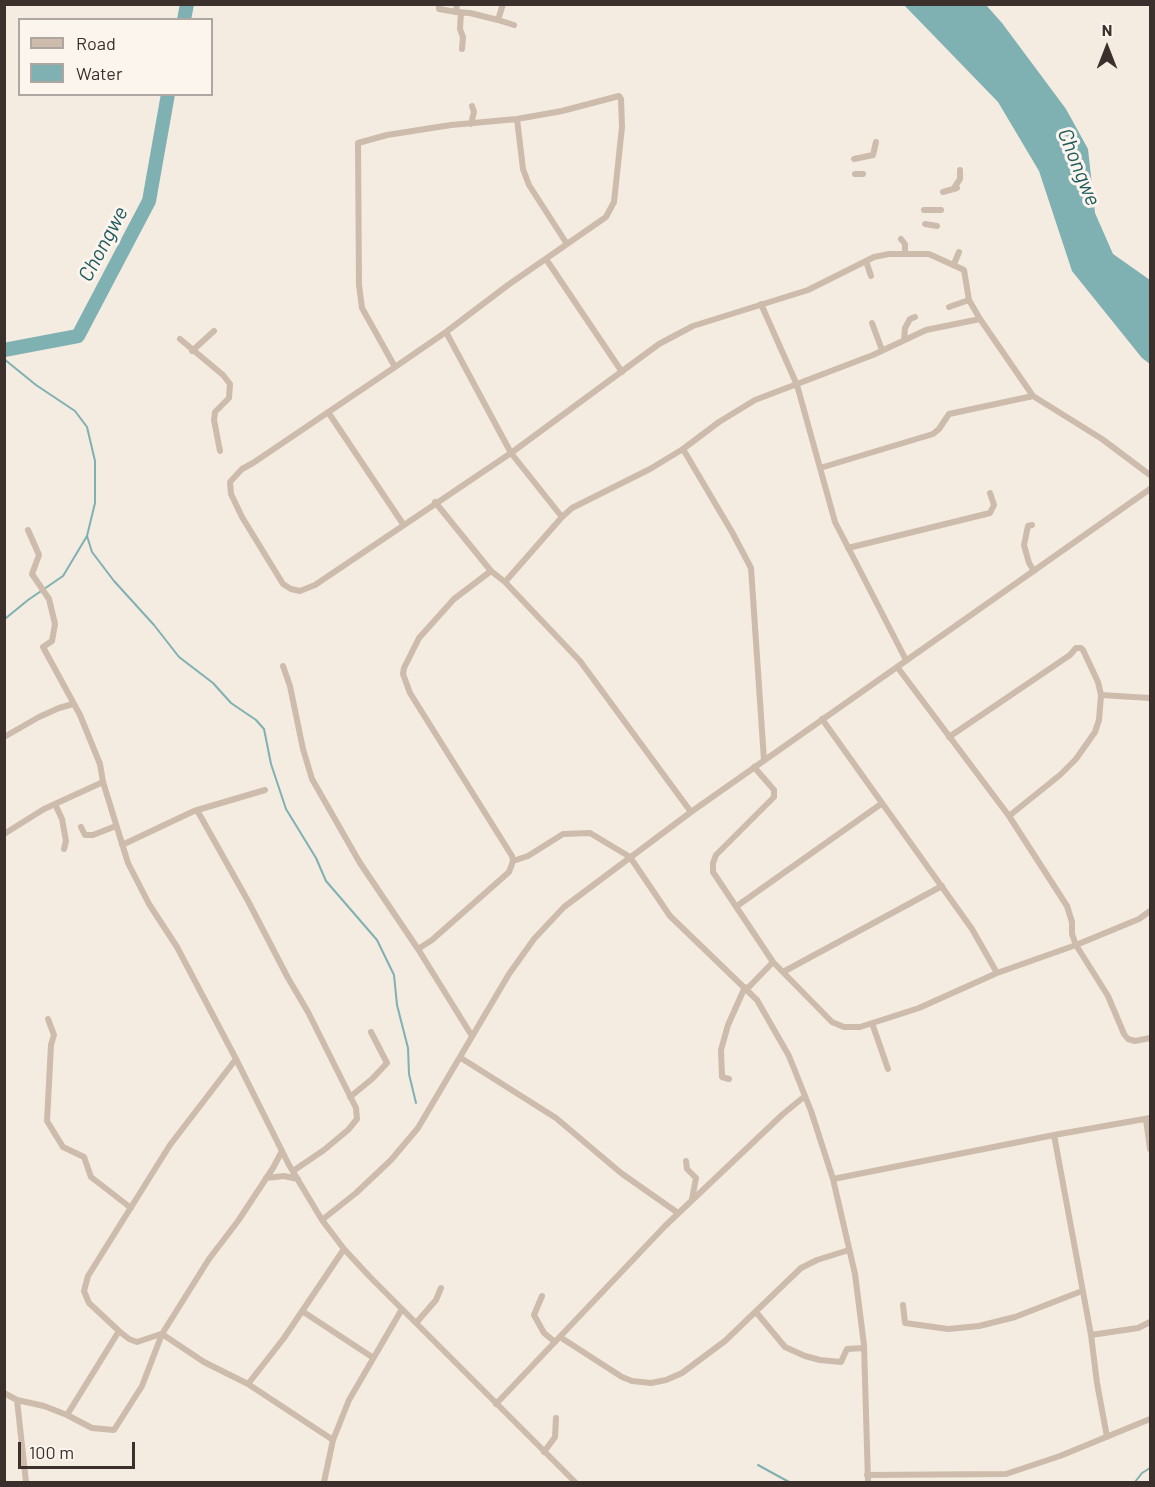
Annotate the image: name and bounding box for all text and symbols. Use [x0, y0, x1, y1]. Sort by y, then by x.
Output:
legend [18, 18, 213, 96]
north arrow [1077, 18, 1137, 78]
text: N [1102, 20, 1112, 39]
text: Road [76, 32, 116, 54]
text: Water [76, 62, 123, 84]
water label: Chongwe [1052, 125, 1106, 209]
water label: Chongwe [73, 202, 133, 286]
scale bar [21, 1430, 138, 1468]
text: 100 m [29, 1441, 74, 1463]

